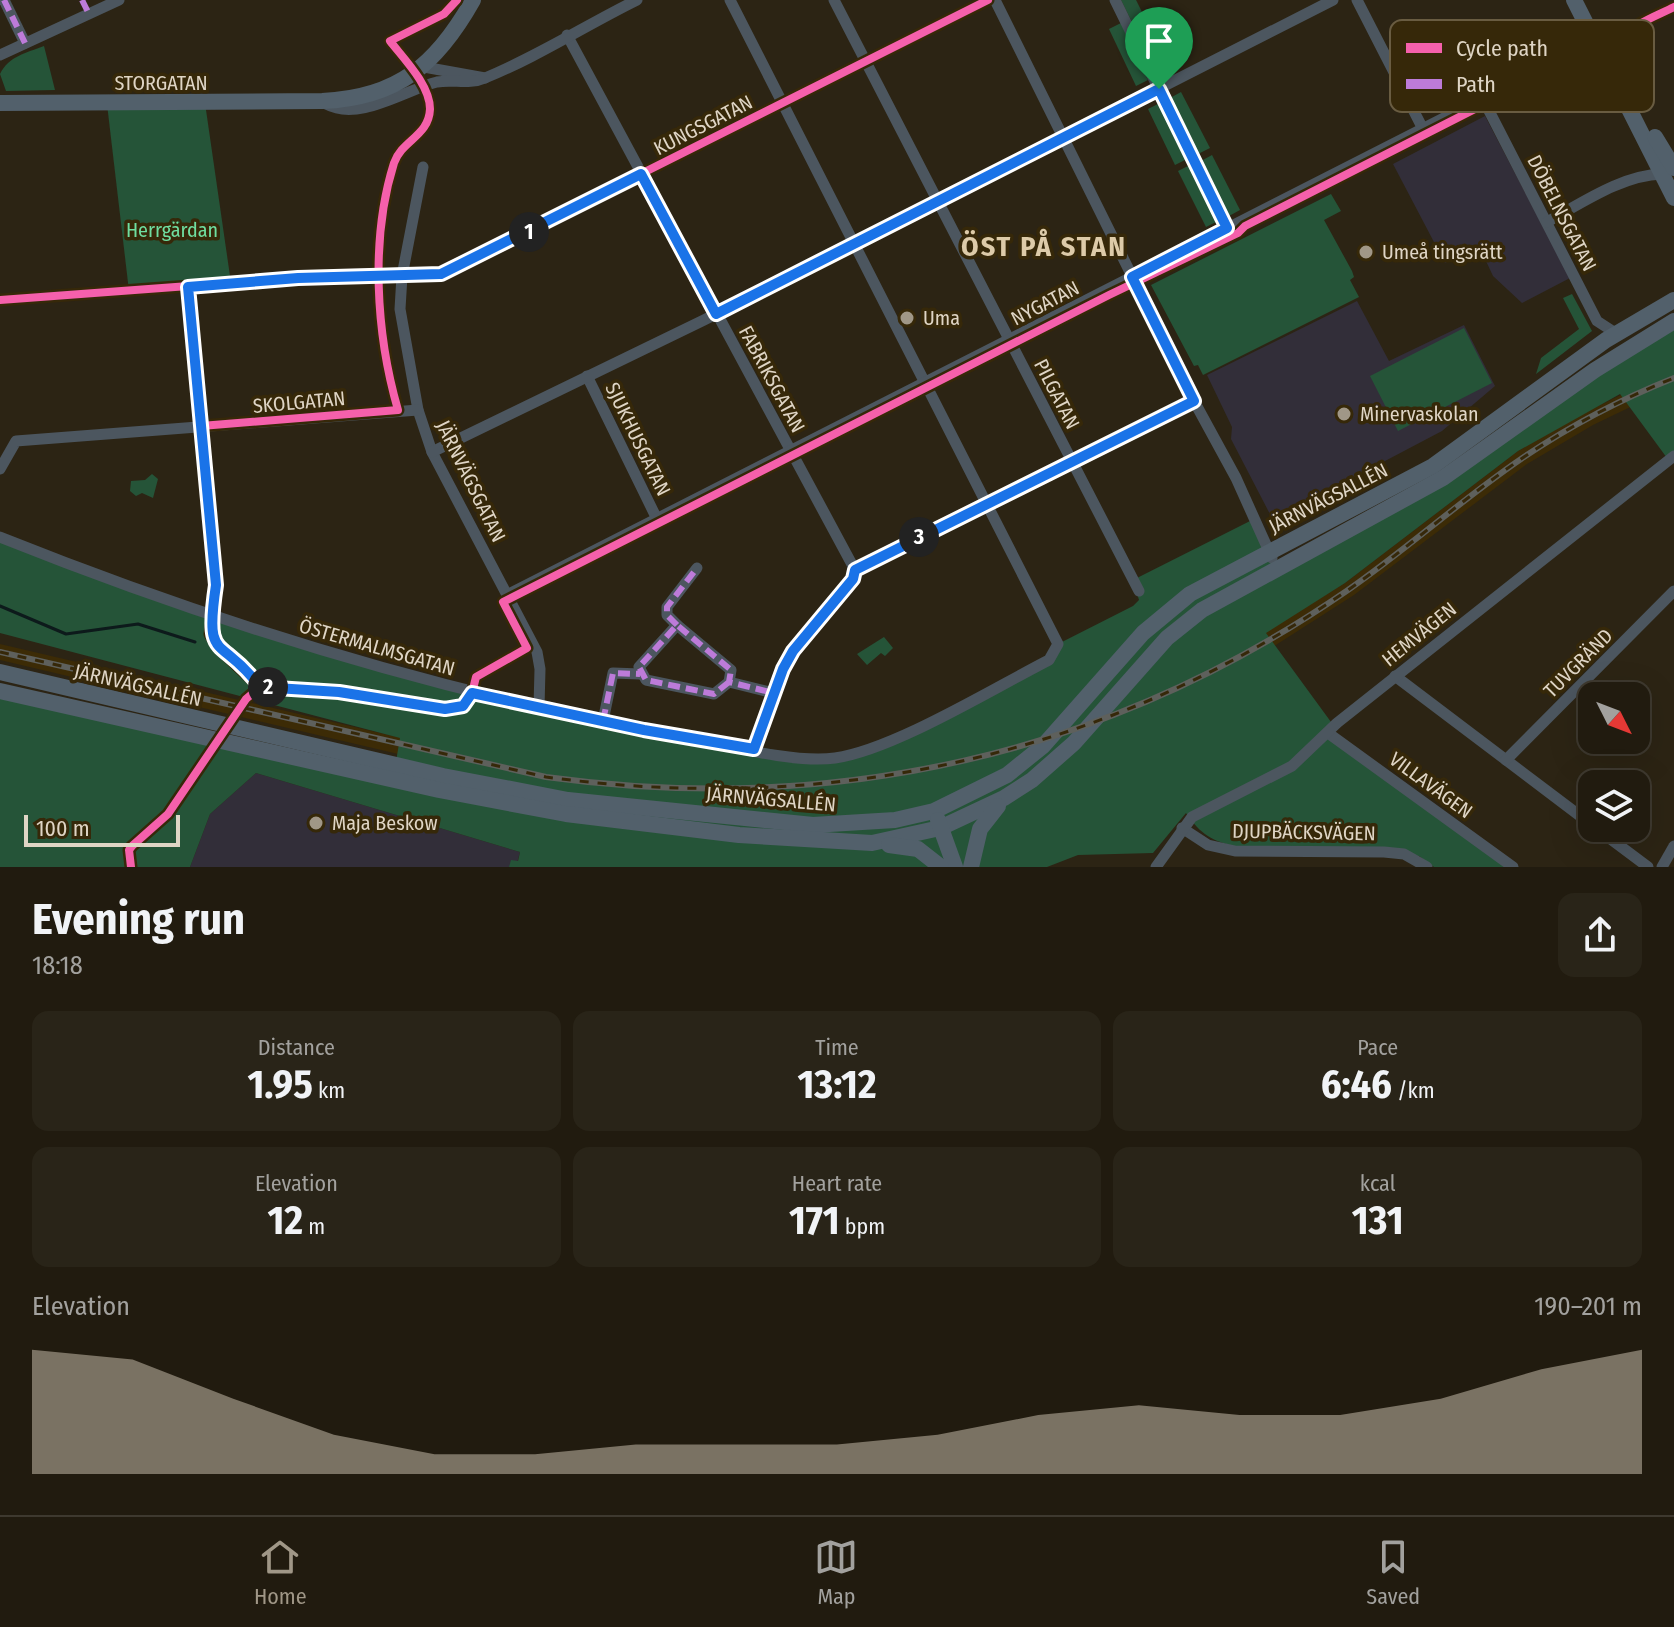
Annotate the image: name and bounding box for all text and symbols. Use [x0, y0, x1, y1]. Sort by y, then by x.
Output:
pin [1125, 7, 1193, 89]
icon: arrive [1137, 19, 1181, 63]
legend [1390, 20, 1654, 112]
text: Cycle path [1456, 35, 1548, 62]
street label: STORGATAN [114, 71, 208, 95]
text: Path [1456, 71, 1496, 98]
street label: KUNGSGATAN [650, 90, 756, 160]
street label: DÖBELNSGATAN [1522, 151, 1602, 275]
pin: 1 [509, 212, 549, 252]
park label: Herrgärdan [126, 218, 218, 242]
text: 1 [524, 218, 534, 245]
district label: ÖST PÅ STAN [961, 228, 1127, 263]
place label: Umeå tingsrätt [1382, 240, 1503, 264]
marker: Umeå tingsrätt [1357, 243, 1375, 261]
street label: NYGATAN [1007, 276, 1083, 330]
place label: Uma [923, 306, 960, 330]
marker: Uma [898, 309, 916, 327]
street label: FABRIKSGATAN [734, 321, 810, 437]
street label: PILGATAN [1029, 355, 1085, 433]
street label: SJUKHUSGATAN [600, 378, 676, 500]
street label: SKOLGATAN [252, 386, 346, 418]
place label: Minervaskolan [1360, 402, 1479, 426]
marker: Minervaskolan [1335, 405, 1353, 423]
street label: JÄRNVÄGSGATAN [431, 416, 511, 546]
street label: JÄRNVÄGSALLÉN [1265, 458, 1391, 538]
pin: 3 [899, 517, 939, 557]
text: 3 [914, 523, 924, 550]
street label: HEMVÄGEN [1377, 597, 1461, 671]
street label: ÖSTERMALMSGATAN [296, 613, 458, 681]
street label: TUVGRÄND [1538, 623, 1618, 703]
street label: JÄRNVÄGSALLÉN [72, 659, 204, 711]
pin: 2 [248, 667, 288, 707]
text: 2 [263, 673, 273, 700]
north arrow [1578, 682, 1650, 754]
map controls [1578, 682, 1650, 842]
street label: VILLAVÄGEN [1385, 747, 1477, 823]
button: layers [1578, 770, 1650, 842]
street label: JÄRNVÄGSALLÉN [705, 781, 837, 817]
scale bar [24, 811, 180, 847]
place label: Maja Beskow [332, 811, 437, 835]
marker: Maja Beskow [307, 814, 325, 832]
text: 100 m [36, 815, 90, 842]
street label: DJUPBÄCKSVÄGEN [1232, 819, 1376, 845]
text: Evening run [32, 893, 245, 946]
button: share [1558, 893, 1642, 977]
text: 18:18 [32, 950, 83, 981]
text: Distance [258, 1034, 335, 1061]
text: Time [815, 1034, 859, 1061]
text: Pace [1357, 1034, 1398, 1061]
text: 1.95 [247, 1061, 313, 1109]
text: 13:12 [797, 1061, 877, 1109]
text: 6:46 [1321, 1061, 1392, 1109]
text: km [313, 1077, 345, 1104]
text: /km [1392, 1077, 1435, 1104]
text: Elevation [255, 1170, 338, 1197]
text: Heart rate [792, 1170, 882, 1197]
text: kcal [1360, 1170, 1395, 1197]
text: 12 [268, 1197, 303, 1245]
text: 171 [789, 1197, 840, 1245]
text: 131 [1352, 1197, 1404, 1245]
text: m [303, 1213, 325, 1240]
text: bpm [840, 1213, 885, 1240]
text: Elevation [32, 1291, 130, 1322]
text: 190–201 m [1534, 1291, 1642, 1322]
tab: Home [254, 1535, 307, 1610]
tab: Map [814, 1535, 858, 1610]
tab: Saved [1366, 1535, 1420, 1610]

